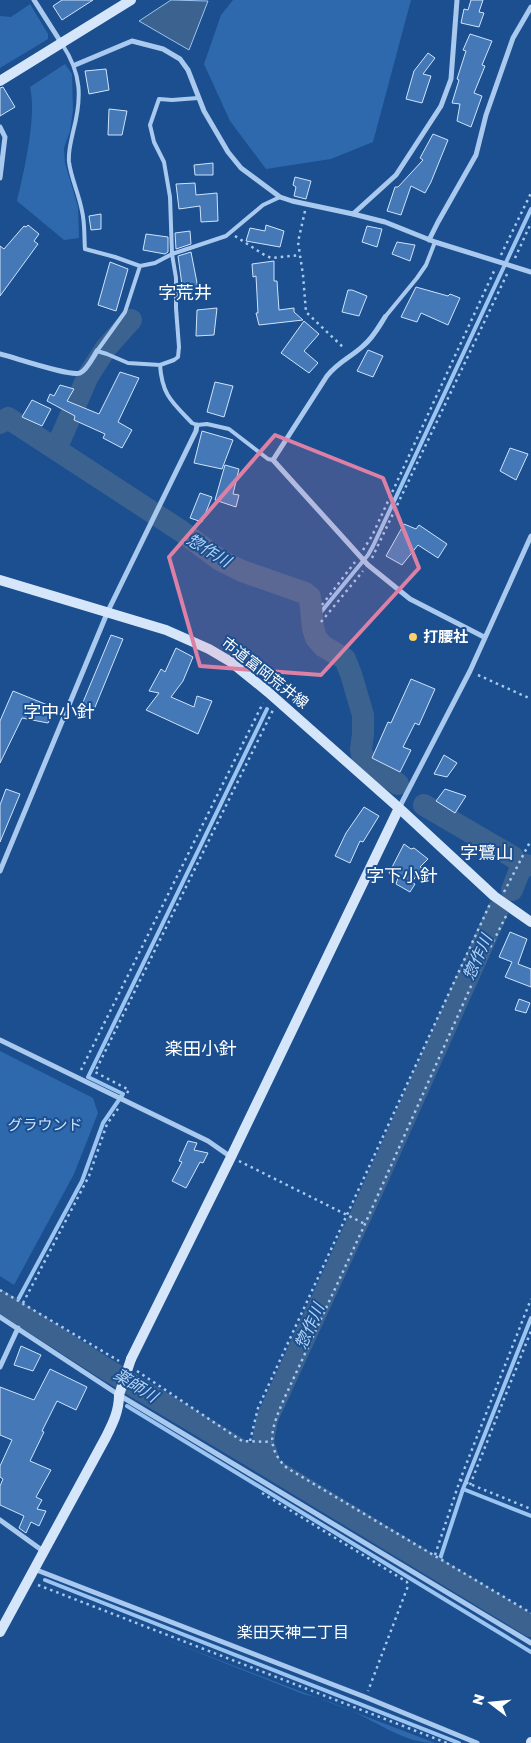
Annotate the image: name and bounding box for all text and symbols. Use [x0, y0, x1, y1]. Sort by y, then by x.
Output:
district label: 字荒井 [158, 281, 212, 303]
water label: 惣作川 [183, 529, 236, 572]
place label: 打腰社 [423, 627, 468, 645]
marker: 打腰社 [407, 631, 419, 643]
street label: 市道富岡荒井線 [219, 633, 313, 712]
district label: 字中小針 [23, 700, 95, 722]
district label: 字鷺山 [460, 841, 514, 863]
district label: 字下小針 [366, 864, 438, 886]
water label: 惣作川 [458, 929, 497, 983]
district label: 楽田小針 [165, 1037, 237, 1059]
park label: グラウンド [7, 1115, 83, 1133]
water label: 惣作川 [290, 1298, 329, 1352]
water label: 薬師川 [110, 1364, 163, 1407]
district label: 楽田天神二丁目 [237, 1622, 349, 1642]
north arrow [466, 1678, 516, 1728]
text: N [468, 1692, 488, 1707]

